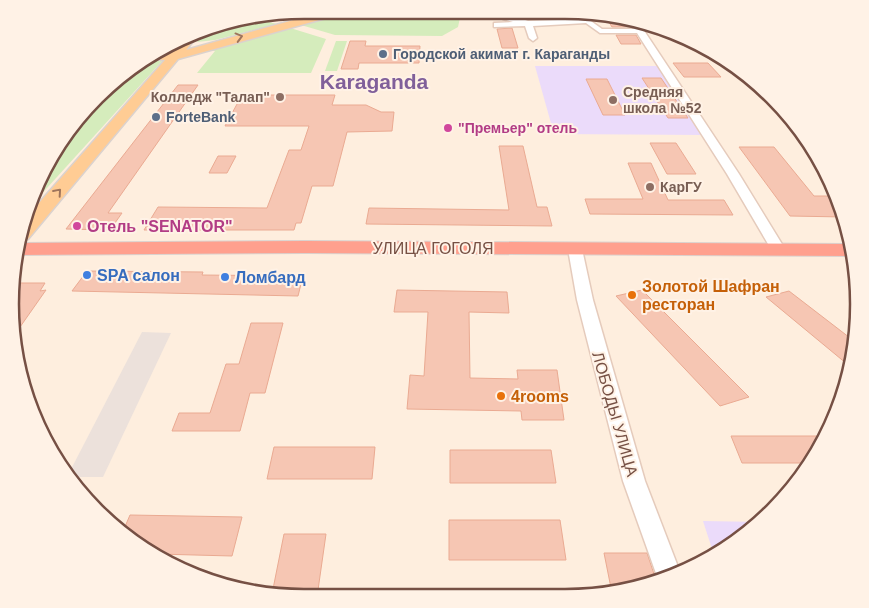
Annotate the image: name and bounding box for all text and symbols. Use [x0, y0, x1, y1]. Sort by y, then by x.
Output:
one-way arrow [235, 32, 244, 43]
place label: Городской акимат г. Караганды [393, 46, 610, 62]
marker: Городской акимат г. Караганды [377, 48, 389, 60]
district label: Karaganda [320, 70, 429, 93]
place label: Средняя школа №52 [623, 84, 702, 116]
place label: Колледж "Талап" [151, 89, 270, 105]
marker: Колледж "Талап" [274, 91, 286, 103]
marker: Средняя школа №52 [607, 94, 619, 106]
place label: ForteBank [166, 109, 235, 125]
marker: ForteBank [150, 111, 162, 123]
place label: "Премьер" отель [458, 120, 577, 136]
marker: "Премьер" отель [442, 122, 454, 134]
place label: КарГУ [660, 179, 702, 195]
marker: КарГУ [644, 181, 656, 193]
one-way arrow [52, 189, 61, 198]
place label: Отель "SENATOR" [87, 218, 233, 235]
marker: Отель "SENATOR" [71, 220, 83, 232]
street label: УЛИЦА ГОГОЛЯ [373, 240, 493, 257]
place label: SPA салон [97, 267, 180, 284]
marker: SPA салон [81, 269, 93, 281]
place label: Ломбард [235, 269, 306, 286]
marker: Ломбард [219, 271, 231, 283]
place label: Золотой Шафран ресторан [642, 278, 780, 313]
marker: Золотой Шафран ресторан [626, 289, 638, 301]
street label: ЛОБОДЫ УЛИЦА [589, 350, 641, 479]
place label: 4rooms [511, 388, 569, 405]
marker: 4rooms [495, 390, 507, 402]

